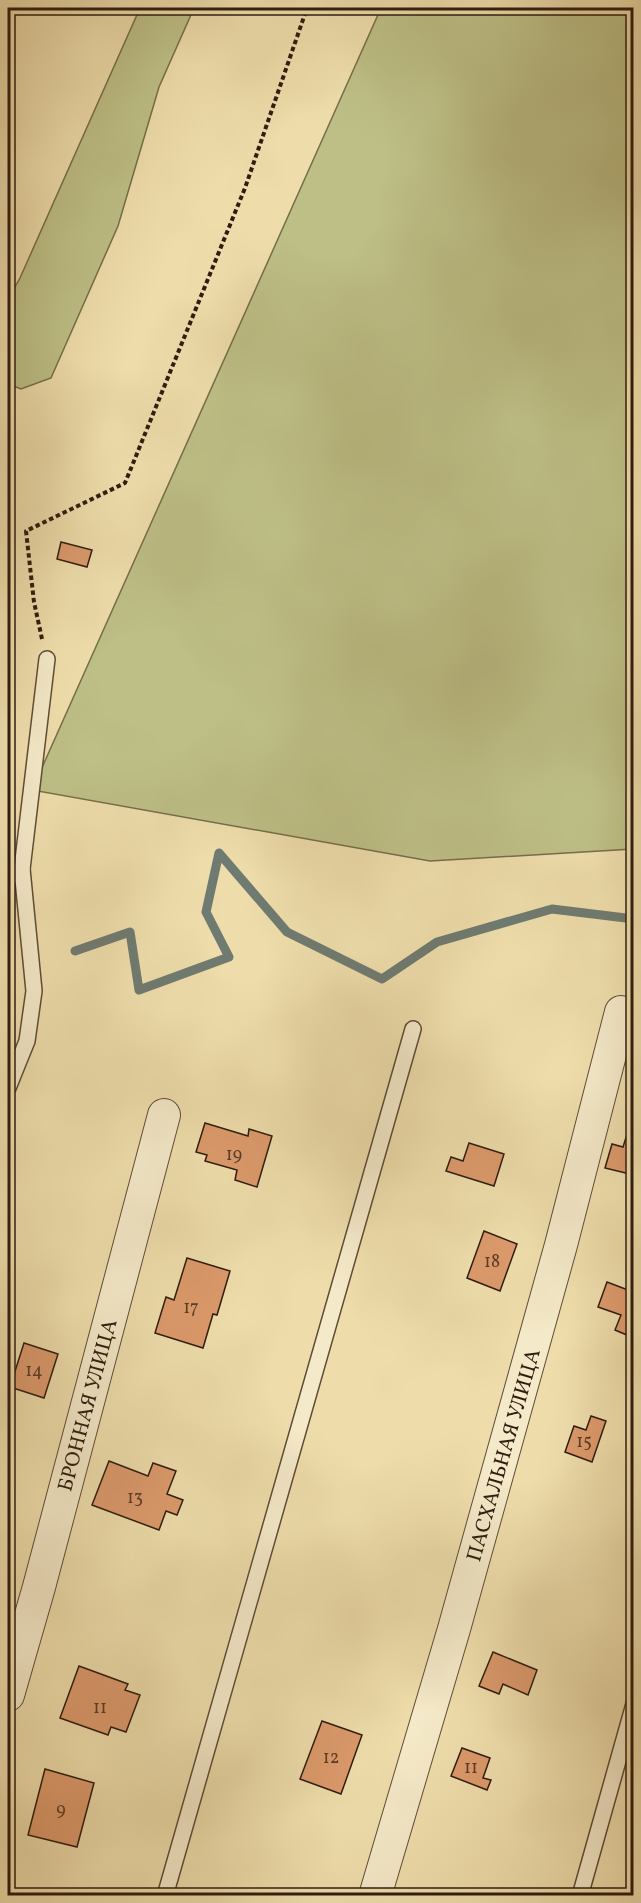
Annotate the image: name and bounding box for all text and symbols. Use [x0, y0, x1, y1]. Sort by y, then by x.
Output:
house number: 19 [226, 1143, 242, 1168]
house number: 18 [484, 1250, 500, 1275]
house number: 17 [183, 1296, 199, 1321]
street label: БРОННАЯ УЛИЦА [52, 1316, 125, 1495]
street label: ПАСХАЛЬНАЯ УЛИЦА [460, 1345, 549, 1565]
house number: 14 [25, 1359, 43, 1384]
house number: 15 [576, 1430, 592, 1455]
house number: 13 [127, 1486, 143, 1511]
house number: 11 [93, 1696, 107, 1721]
house number: 12 [323, 1746, 339, 1771]
house number: 11 [464, 1756, 478, 1781]
house number: 9 [56, 1798, 66, 1823]

